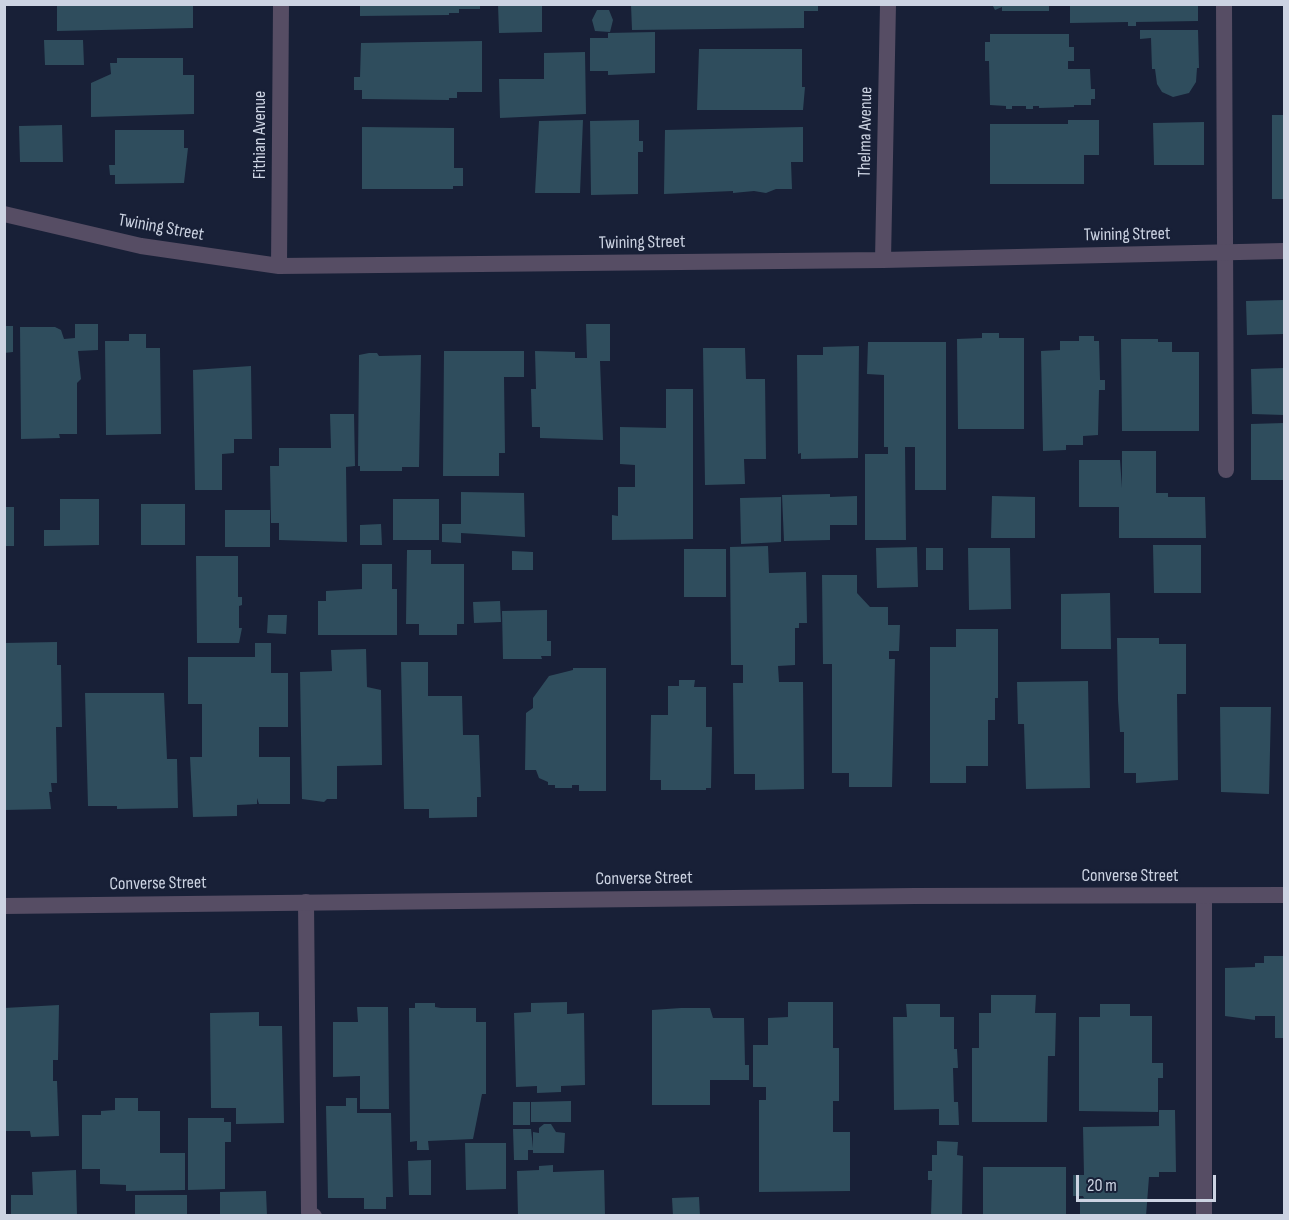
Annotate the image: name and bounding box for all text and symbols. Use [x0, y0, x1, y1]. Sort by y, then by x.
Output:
street label: Thelma Avenue [854, 86, 878, 178]
street label: Fithian Avenue [249, 91, 271, 179]
street label: Twining Street [116, 210, 206, 246]
street label: Twining Street [1083, 223, 1171, 247]
street label: Twining Street [598, 231, 686, 255]
street label: Converse Street [1081, 865, 1179, 887]
street label: Converse Street [595, 867, 693, 891]
street label: Converse Street [109, 872, 207, 896]
scale bar [1079, 1163, 1218, 1201]
text: 20 m [1087, 1175, 1117, 1196]

